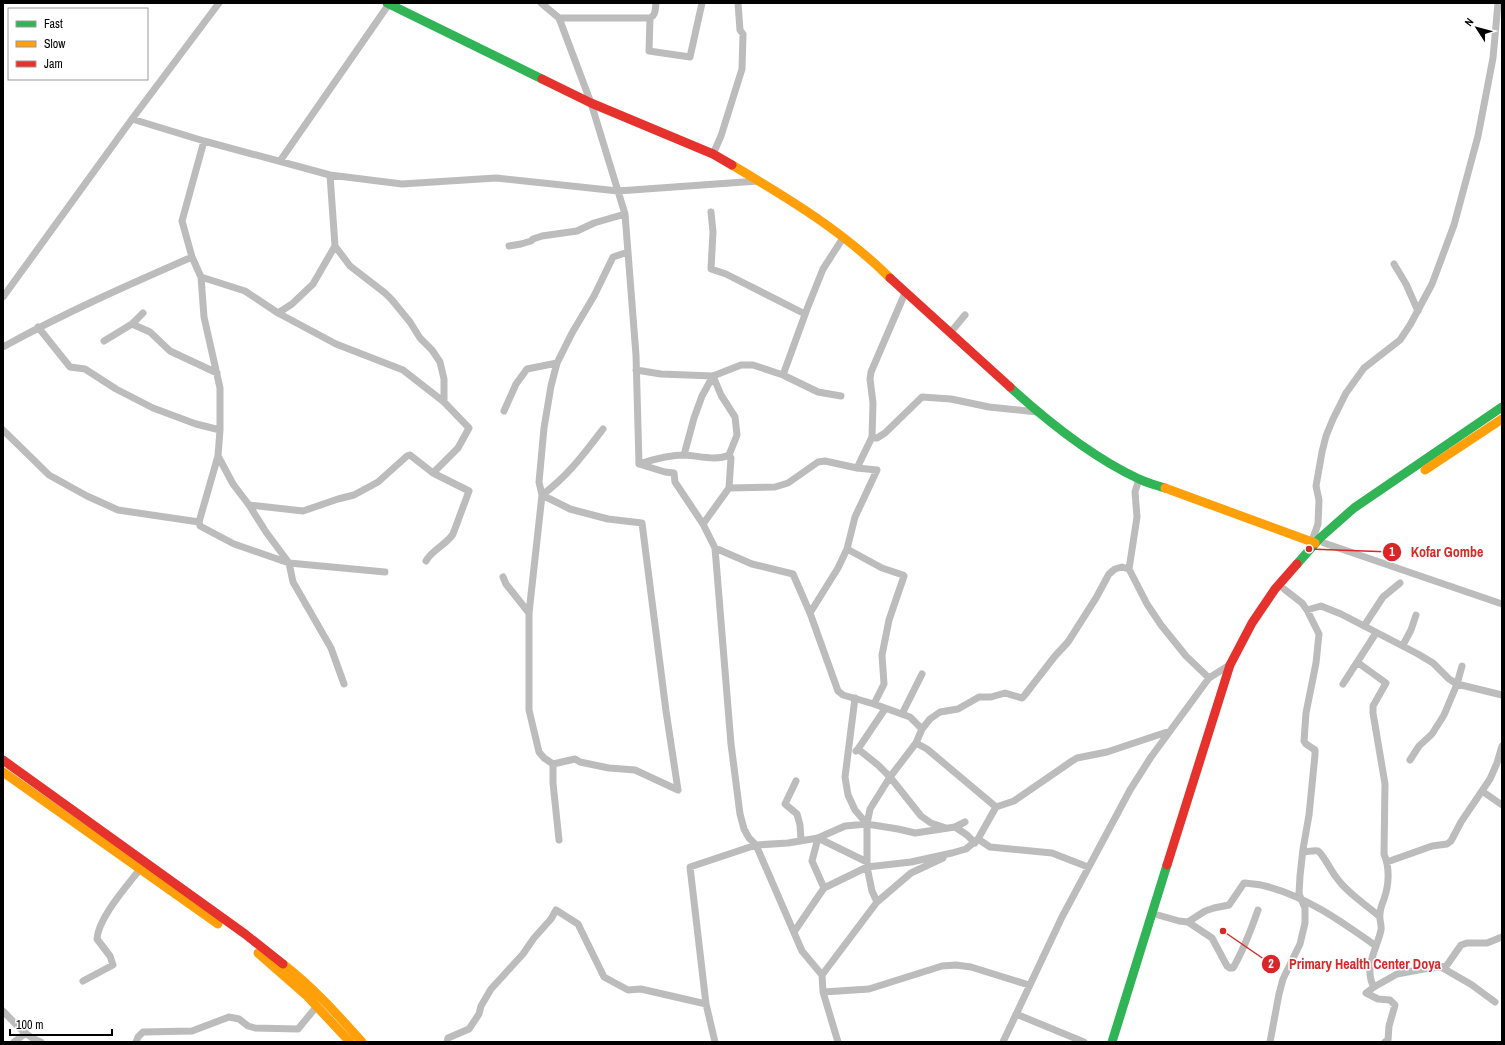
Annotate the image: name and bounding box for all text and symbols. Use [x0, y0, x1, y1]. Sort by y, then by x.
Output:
legend [8, 8, 148, 80]
north arrow [1457, 8, 1497, 48]
text: N [1461, 15, 1476, 29]
text: Fast [44, 16, 63, 32]
text: Slow [44, 36, 66, 52]
text: Jam [44, 56, 63, 72]
callout: Kofar Gombe [1382, 539, 1491, 565]
text: Kofar Gombe [1411, 543, 1483, 561]
text: 1 [1389, 544, 1395, 560]
callout: Primary Health Center Doya [1261, 951, 1449, 977]
text: Primary Health Center Doya [1289, 955, 1442, 973]
text: 2 [1268, 956, 1274, 972]
scale bar [10, 1011, 112, 1037]
text: 100 m [16, 1017, 43, 1033]

